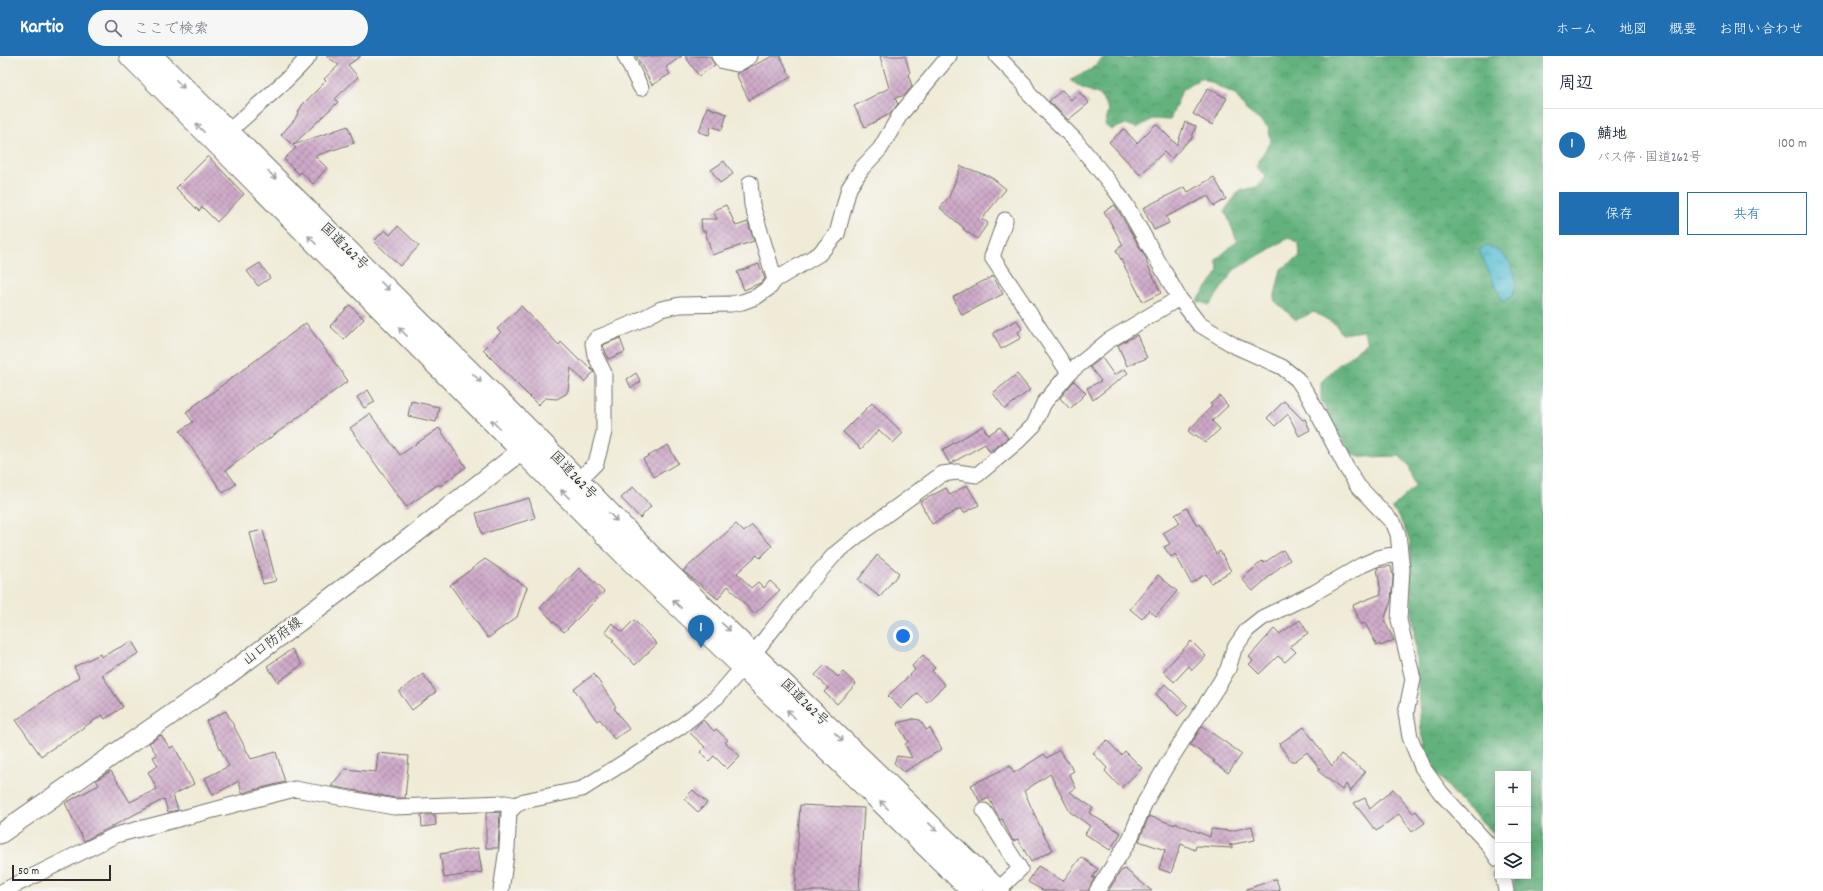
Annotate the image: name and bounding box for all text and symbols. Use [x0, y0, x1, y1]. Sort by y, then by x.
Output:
search box [88, 10, 368, 46]
text: Kartio [20, 15, 64, 42]
icon: search [102, 17, 124, 39]
text: ここで検索 [134, 19, 209, 41]
text: ホーム [1556, 20, 1597, 40]
text: 地図 [1619, 20, 1647, 40]
text: 概要 [1669, 20, 1697, 40]
text: お問い合わせ [1719, 20, 1803, 40]
text: 周辺 [1559, 73, 1593, 97]
one-way arrow [175, 79, 185, 89]
one-way arrow [195, 123, 205, 133]
text: 鯖地 [1597, 124, 1627, 146]
text: 1 [1571, 135, 1573, 154]
text: 100 m [1778, 135, 1807, 154]
text: バス停 · 国道262号 [1597, 149, 1702, 168]
one-way arrow [267, 171, 277, 180]
button: 保存 [1559, 192, 1679, 235]
button: 共有 [1687, 192, 1807, 235]
street label: 国道262号 [315, 219, 373, 275]
one-way arrow [307, 235, 316, 245]
one-way arrow [380, 281, 390, 291]
one-way arrow [398, 327, 408, 337]
one-way arrow [472, 373, 482, 383]
one-way arrow [490, 419, 500, 429]
street label: 国道262号 [545, 447, 601, 505]
one-way arrow [560, 489, 570, 499]
one-way arrow [608, 512, 617, 522]
one-way arrow [672, 600, 683, 609]
street label: 山口防府線 [239, 613, 307, 671]
pin: 1 [688, 615, 714, 648]
one-way arrow [721, 622, 731, 632]
your location [893, 626, 913, 646]
street label: 国道262号 [775, 675, 833, 731]
one-way arrow [786, 709, 796, 719]
one-way arrow [834, 732, 844, 742]
map controls [1495, 771, 1531, 879]
button: + [1495, 771, 1531, 807]
one-way arrow [879, 800, 889, 810]
button: − [1495, 807, 1531, 843]
one-way arrow [928, 822, 938, 832]
button: layers [1495, 843, 1531, 879]
scale bar [12, 863, 111, 882]
text: 50 m [18, 864, 39, 880]

